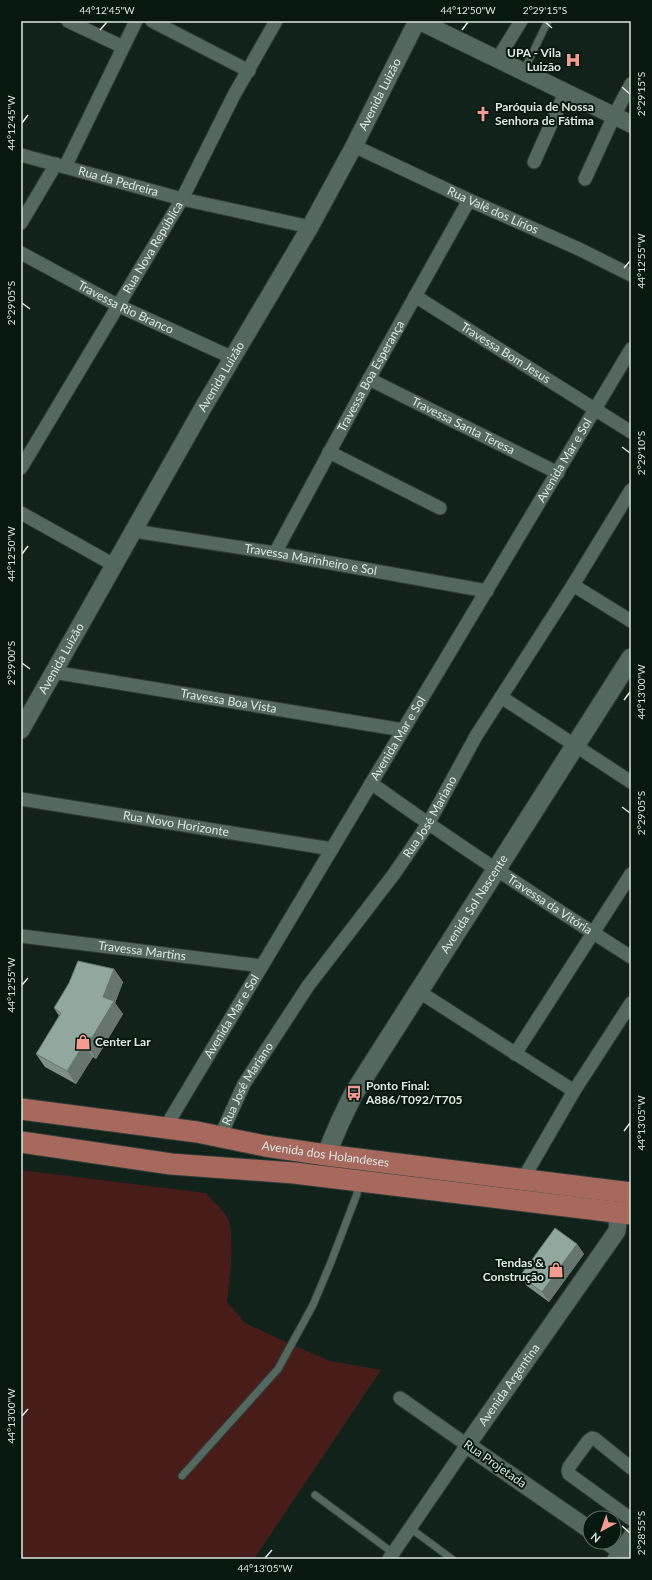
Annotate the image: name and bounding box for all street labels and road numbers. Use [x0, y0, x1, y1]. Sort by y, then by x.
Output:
street label: Avenida Luizão [355, 55, 404, 133]
street label: Rua da Pedreira [77, 163, 160, 199]
street label: Rua Valê dos Lírios [445, 183, 541, 237]
street label: Rua Nova República [119, 198, 186, 296]
street label: Travessa Rio Branco [75, 277, 176, 337]
street label: Travessa Boa Esperança [334, 318, 407, 434]
street label: Travessa Bom Jesus [458, 319, 553, 386]
street label: Avenida Luizão [194, 339, 248, 414]
street label: Travessa Santa Teresa [409, 393, 517, 457]
street label: Avenida Mar e Sol [533, 415, 595, 505]
street label: Travessa Marinheiro e Sol [244, 540, 378, 578]
street label: Avenida Luizão [35, 620, 87, 696]
street label: Travessa Boa Vista [179, 685, 278, 716]
street label: Avenida Mar e Sol [367, 693, 428, 783]
street label: Rua José Mariano [399, 773, 460, 860]
street label: Rua Novo Horizonte [122, 808, 230, 839]
street label: Avenida Sol Nascente [437, 852, 511, 956]
street label: Travessa da Vitória [505, 871, 595, 937]
street label: Travessa Martins [97, 938, 187, 963]
street label: Avenida Mar e Sol [200, 972, 262, 1061]
street label: Rua José Mariano [218, 1039, 276, 1127]
street label: Avenida dos Holandeses [261, 1138, 390, 1170]
street label: Avenida Argentina [475, 1341, 543, 1428]
street label: Rua Projetada [461, 1436, 530, 1491]

